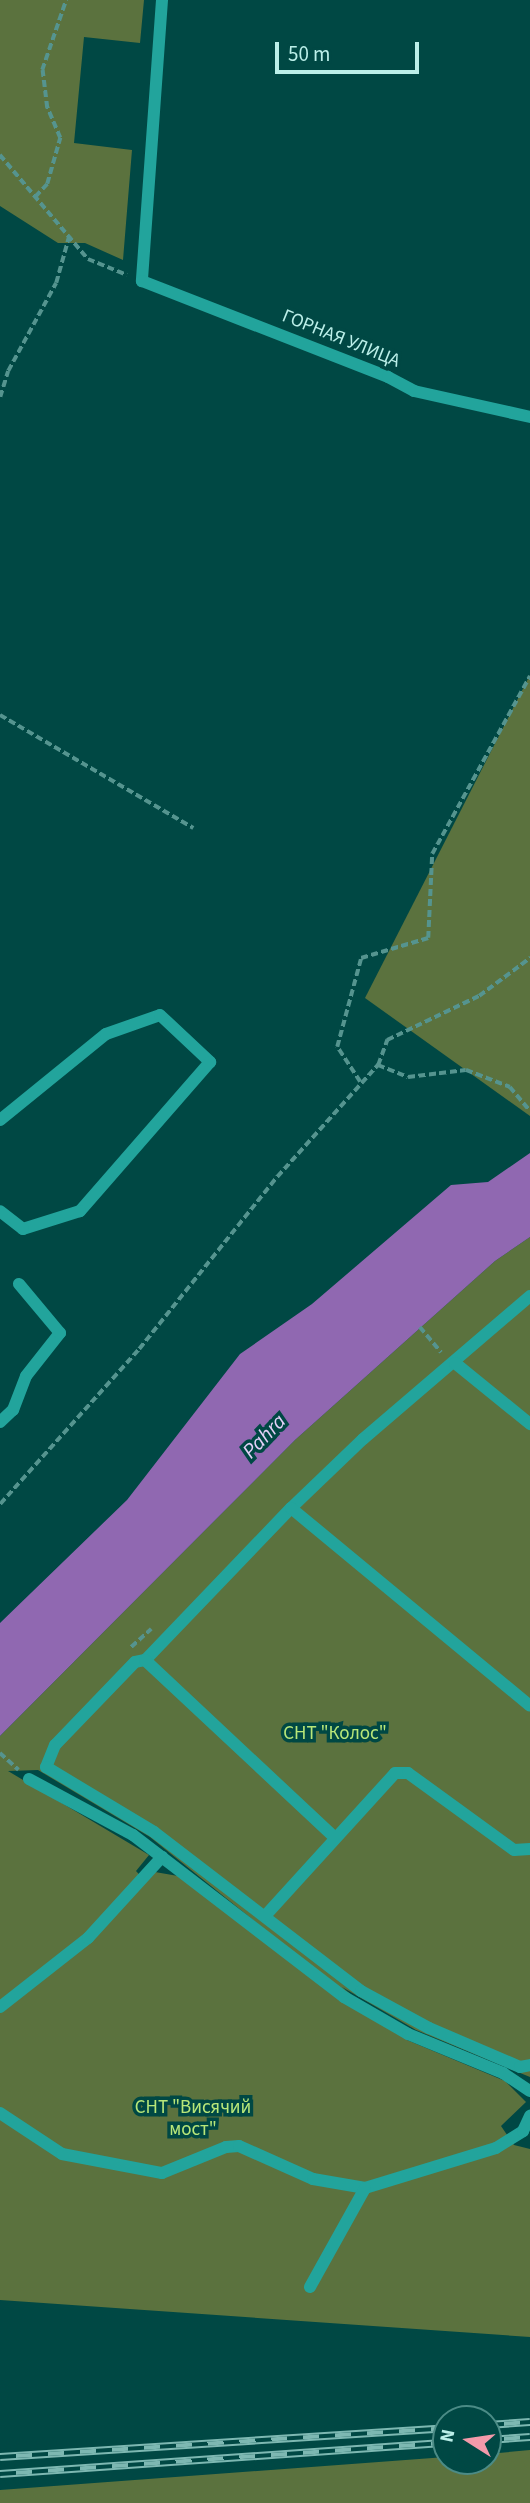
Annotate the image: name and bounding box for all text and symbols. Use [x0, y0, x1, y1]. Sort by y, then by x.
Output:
scale bar [278, 28, 421, 72]
text: 50 m [288, 39, 330, 69]
street label: ГОРНАЯ УЛИЦА [279, 305, 403, 373]
water label: Pahra [237, 1409, 291, 1463]
park label: СНТ "Колос" [283, 1723, 387, 1745]
park label: СНТ "Висячий мост" [135, 2097, 251, 2141]
north arrow [432, 2405, 502, 2475]
text: N [433, 2427, 462, 2445]

